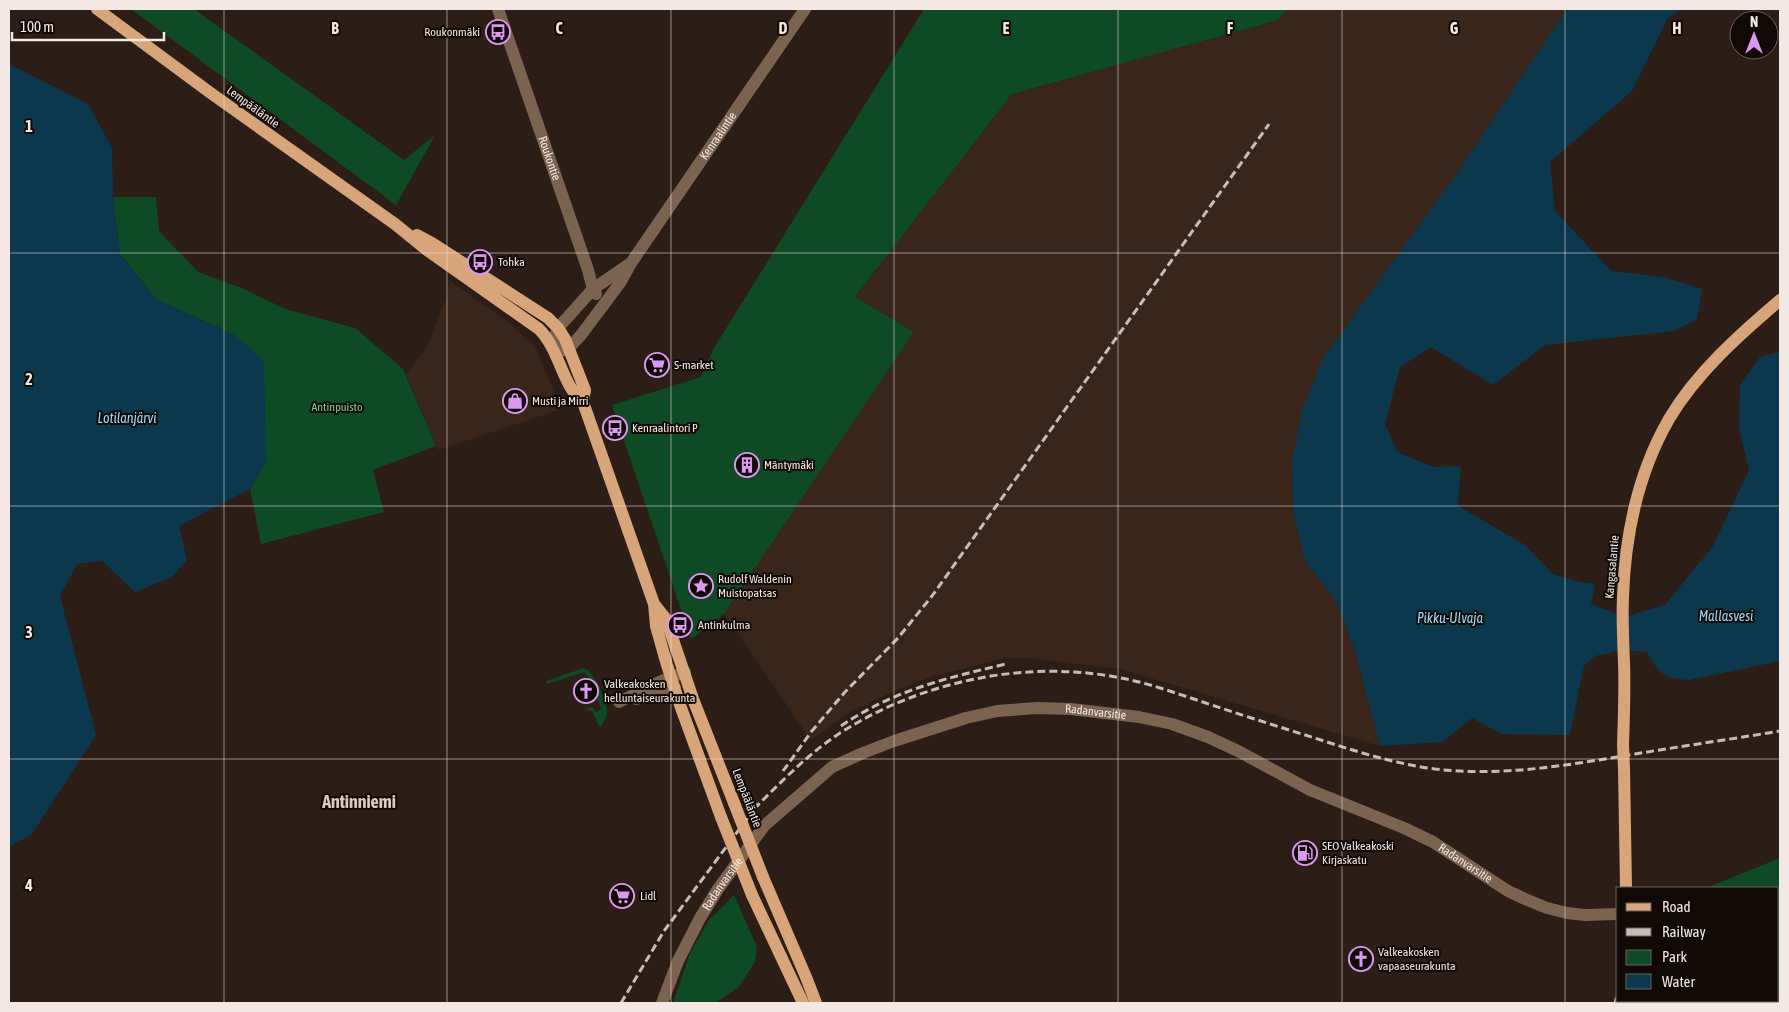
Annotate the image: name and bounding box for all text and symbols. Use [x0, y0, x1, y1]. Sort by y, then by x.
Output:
scale bar [12, 10, 165, 42]
north arrow [1729, 10, 1779, 60]
text: N [1750, 14, 1758, 30]
text: 100 m [20, 18, 54, 35]
text: B [331, 19, 339, 37]
bus stop icon: Roukonmäki [485, 19, 511, 45]
text: C [555, 19, 563, 37]
text: D [779, 19, 788, 37]
text: E [1003, 19, 1010, 37]
text: F [1227, 19, 1234, 37]
text: G [1450, 19, 1459, 37]
text: H [1672, 19, 1682, 37]
place label: Roukonmäki [424, 25, 480, 39]
street label: Lempääläntie [224, 83, 282, 131]
street label: Kenraalintie [697, 109, 739, 162]
text: 1 [25, 117, 33, 135]
street label: Roukontie [535, 135, 564, 182]
bus stop icon: Tohka [467, 249, 493, 275]
place label: Tohka [498, 255, 525, 269]
supermarket icon: S-market [644, 352, 670, 378]
place label: S-market [674, 358, 714, 372]
text: 2 [25, 370, 33, 388]
shop icon: Musti ja Mirri [502, 388, 528, 414]
place label: Musti ja Mirri [532, 394, 589, 408]
park label: Antinpuisto [311, 400, 363, 414]
water label: Lotilanjärvi [98, 410, 156, 426]
bus stop icon: Kenraalintori P [602, 415, 628, 441]
place label: Kenraalintori P [632, 421, 698, 435]
building icon: Mäntymäki [734, 452, 760, 478]
place label: Mäntymäki [764, 458, 814, 472]
street label: Kangasalantie [1602, 535, 1622, 599]
place label: Rudolf Waldenin Muistopatsas [718, 572, 792, 600]
place icon: Rudolf Waldenin Muistopatsas [688, 573, 714, 599]
water label: Mallasvesi [1699, 608, 1753, 624]
water label: Pikku-Ulvaja [1417, 610, 1484, 626]
bus stop icon: Antinkulma [667, 612, 693, 638]
place label: Antinkulma [698, 618, 750, 632]
text: 3 [25, 623, 33, 641]
place label: Valkeakosken helluntaiseurakunta [604, 677, 695, 705]
church icon: Valkeakosken helluntaiseurakunta [573, 678, 599, 704]
street label: Radanvarsitie [1065, 702, 1127, 722]
street label: Lempääläntie [729, 767, 765, 829]
district label: Antinniemi [321, 791, 396, 812]
place label: SEO Valkeakoski Kirjaskatu [1322, 839, 1394, 867]
fuel station icon: SEO Valkeakoski Kirjaskatu [1292, 840, 1318, 866]
street label: Radanvarsitie [1436, 841, 1495, 886]
street label: Radanvarsitie [699, 855, 746, 913]
text: 4 [24, 876, 33, 894]
supermarket icon: Lidl [609, 883, 635, 909]
legend [1616, 887, 1779, 1002]
place label: Lidl [640, 889, 657, 903]
text: Road [1662, 898, 1691, 915]
text: Railway [1662, 923, 1706, 940]
place label: Valkeakosken vapaaseurakunta [1378, 945, 1456, 973]
church icon: Valkeakosken vapaaseurakunta [1348, 946, 1374, 972]
text: Park [1662, 948, 1687, 965]
text: Water [1662, 973, 1695, 990]

